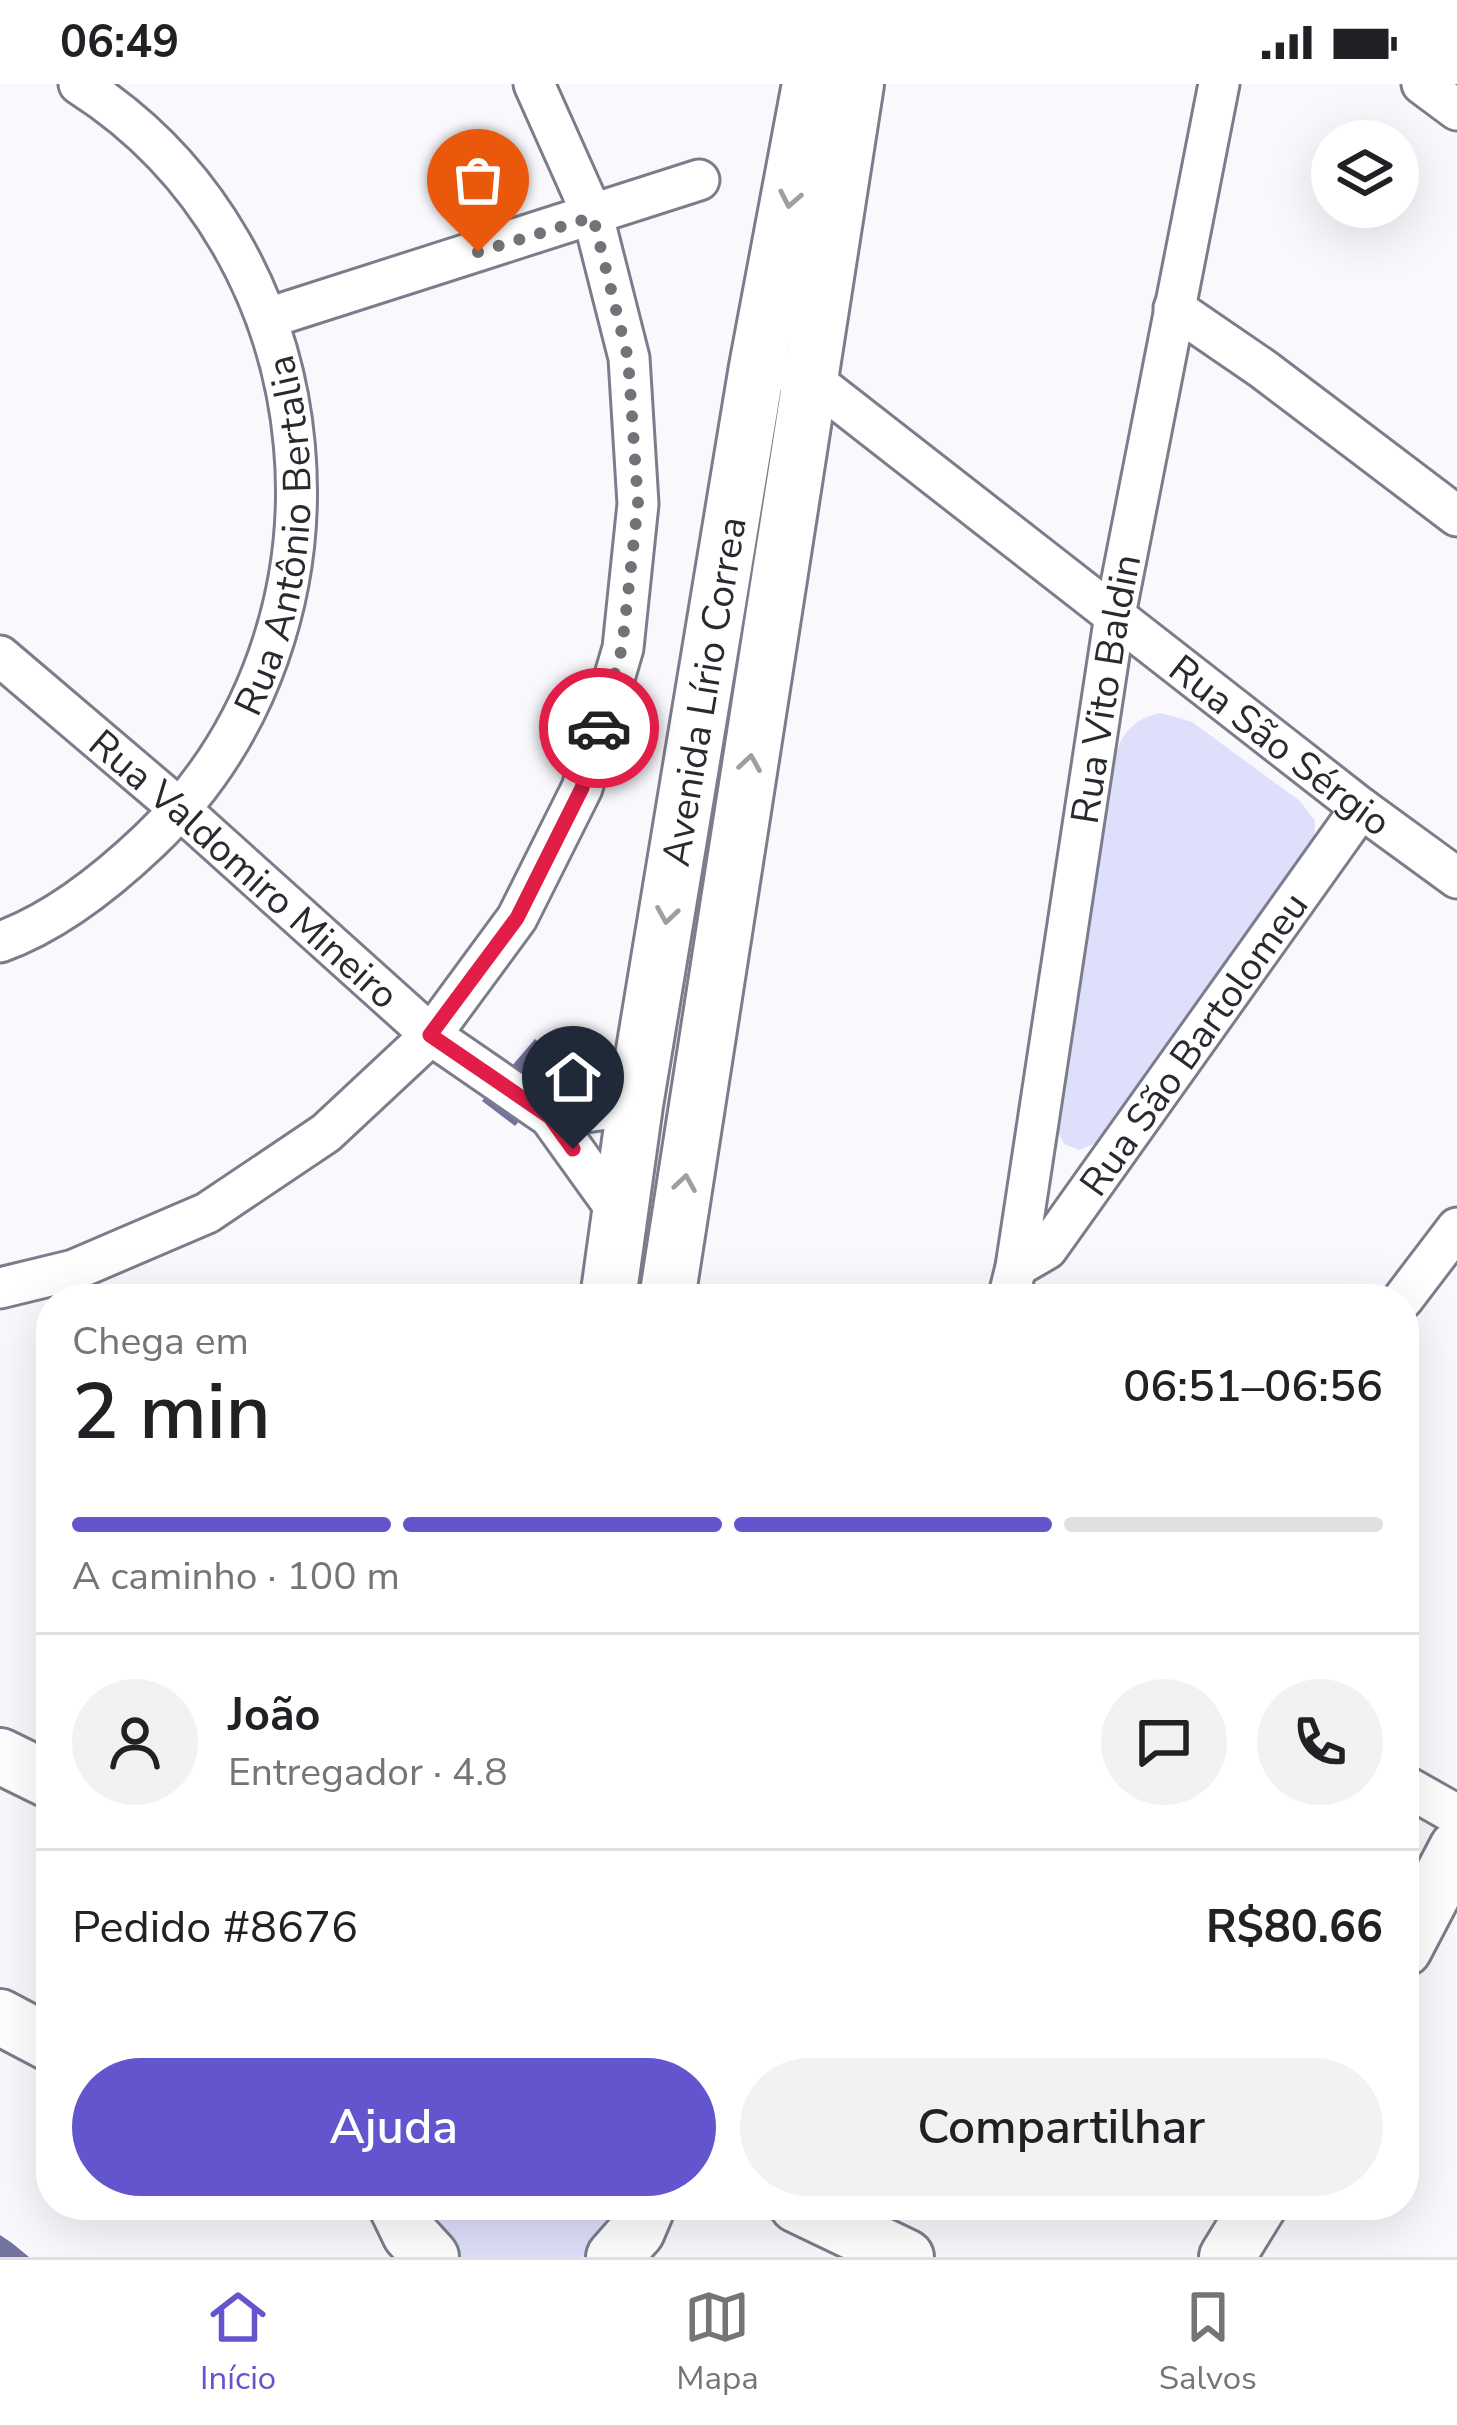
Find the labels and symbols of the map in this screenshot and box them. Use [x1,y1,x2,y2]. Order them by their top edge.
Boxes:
pin [427,129,529,252]
one-way arrow [778,189,804,209]
street label: Rua Antônio Bertalia [222,350,325,724]
street label: Avenida Lírio Correa [650,513,760,870]
street label: Rua Vito Baldin [1059,550,1154,827]
street label: Rua São Sérgio [1158,643,1401,849]
courier [539,668,659,788]
street label: Rua Valdomiro Mineiro [77,718,410,1022]
one-way arrow [736,753,762,772]
street label: Rua São Bartolomeu [1068,882,1321,1207]
one-way arrow [655,904,680,924]
pin [522,1026,624,1149]
one-way arrow [671,1174,696,1194]

